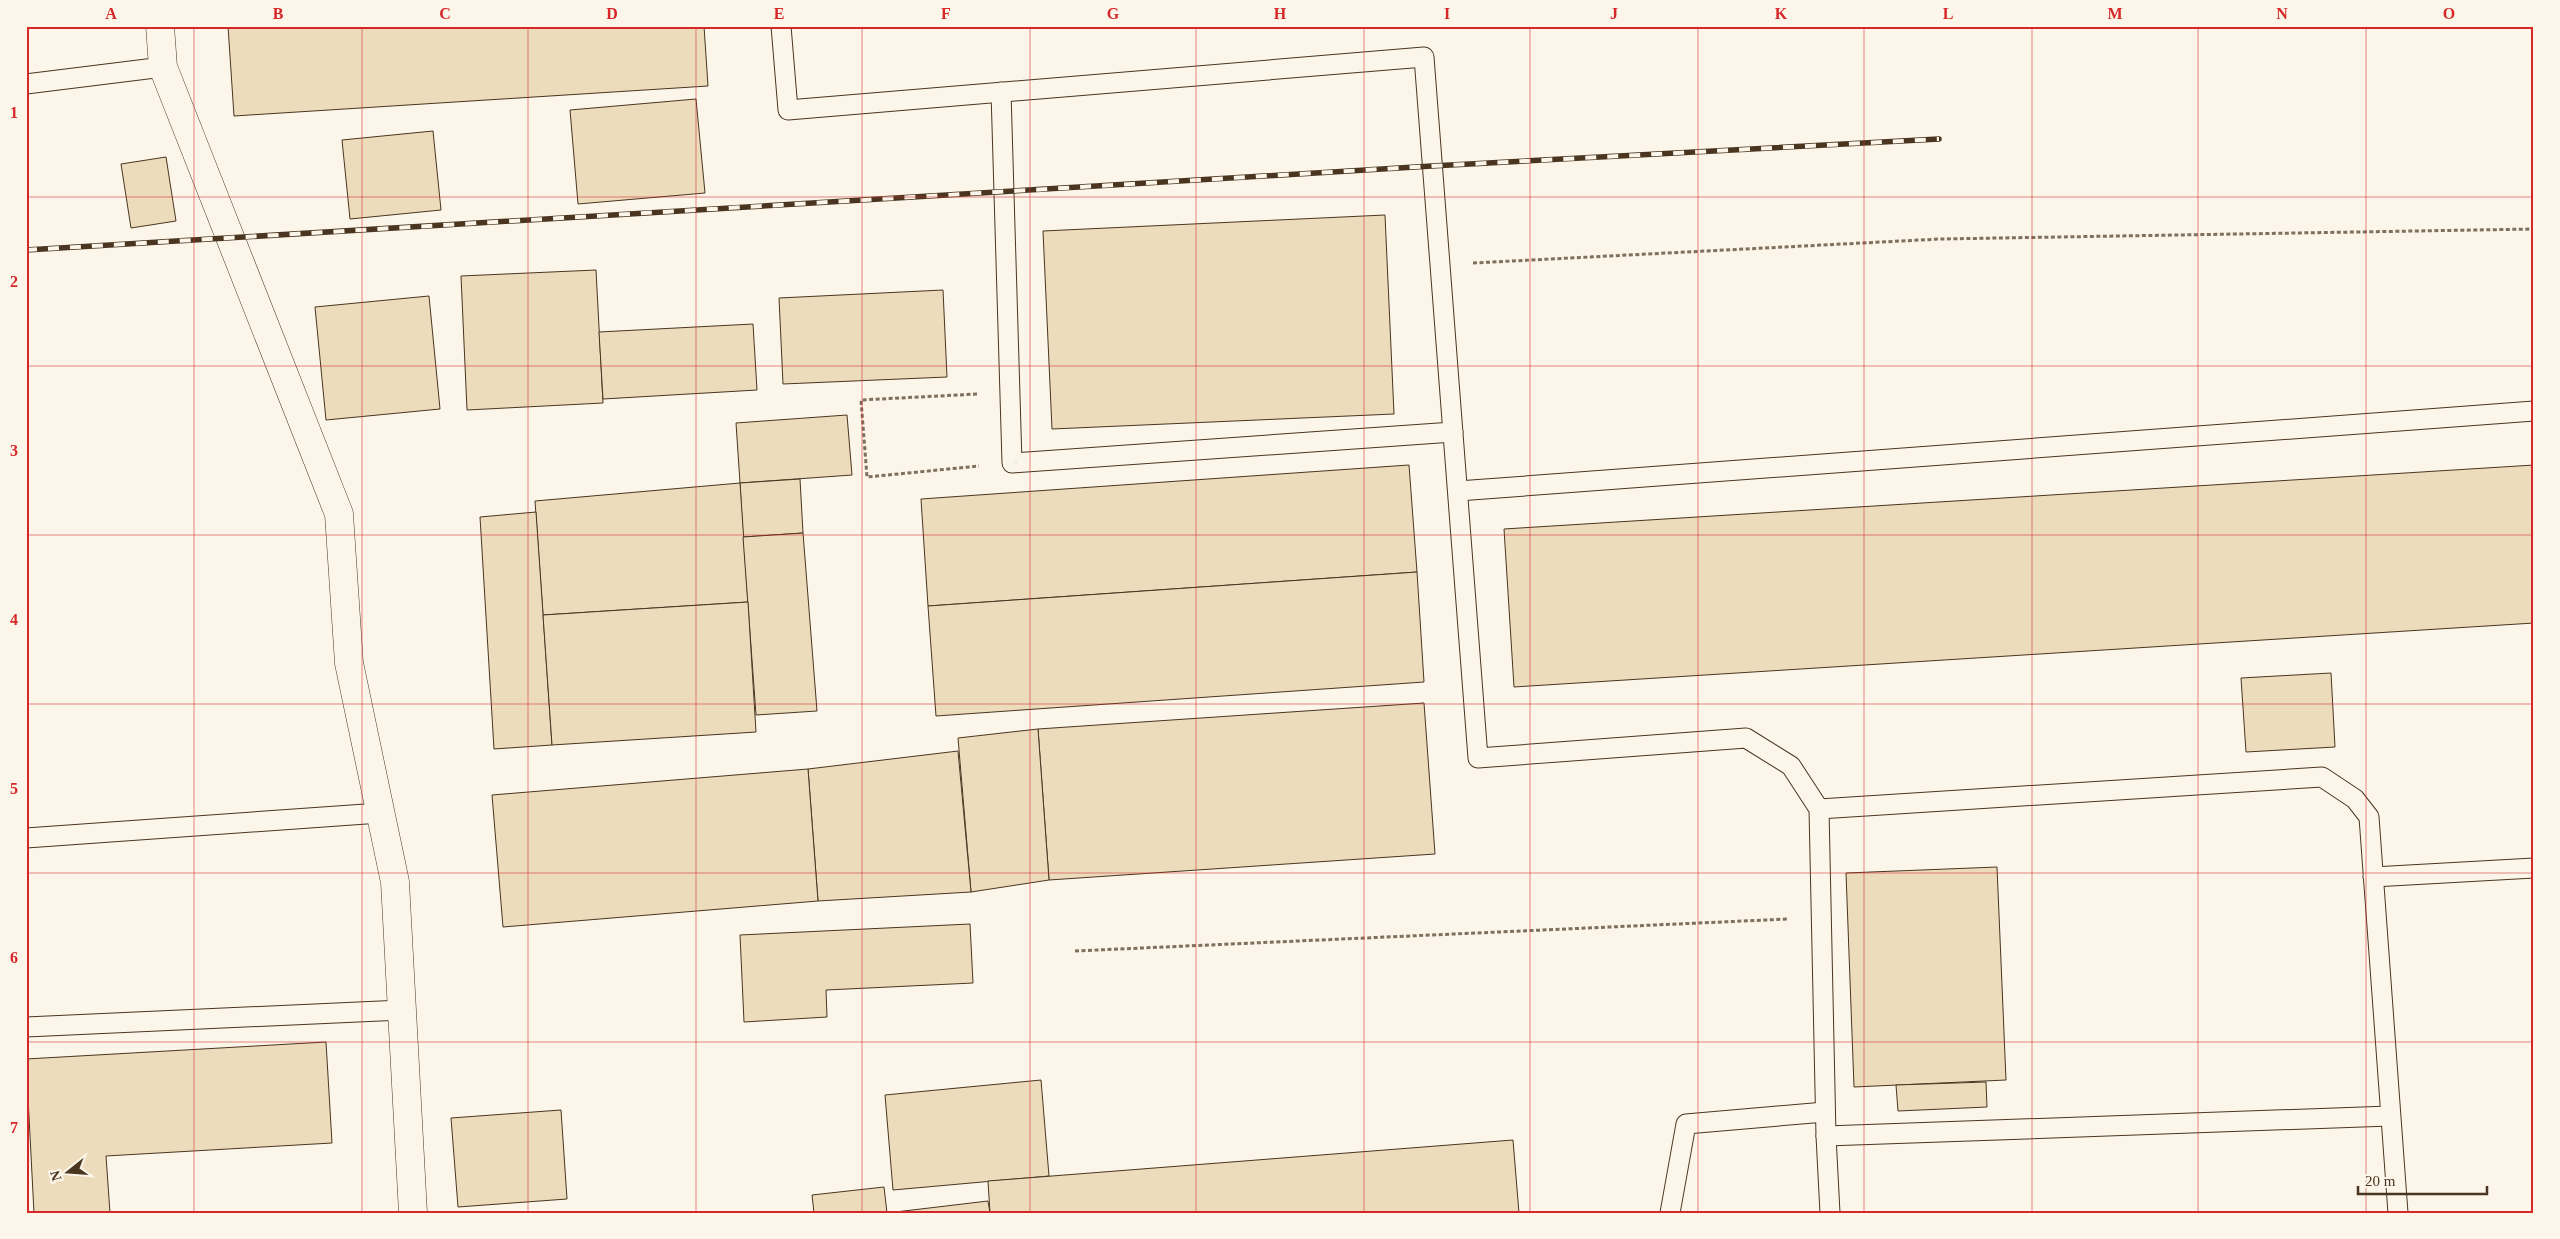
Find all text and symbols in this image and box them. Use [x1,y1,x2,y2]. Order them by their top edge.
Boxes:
text: A [105,5,117,22]
text: B [273,5,284,22]
text: C [439,5,451,22]
text: D [606,5,618,22]
text: E [774,5,784,22]
text: F [941,5,951,22]
text: G [1107,5,1120,22]
text: H [1274,5,1287,22]
text: I [1444,5,1450,22]
text: J [1610,5,1618,22]
text: K [1775,5,1788,22]
text: L [1943,5,1953,22]
text: M [2107,5,2123,22]
text: N [2276,5,2288,22]
text: O [2443,5,2455,22]
text: 1 [10,104,18,121]
text: 2 [10,273,18,290]
text: 3 [10,442,18,459]
text: 4 [10,611,18,628]
text: 5 [10,780,18,797]
text: 6 [10,949,18,966]
text: 7 [10,1119,18,1136]
north arrow [42,1146,92,1196]
scale bar [2358,1164,2486,1196]
text: N [47,1169,65,1183]
text: 20 m [2365,1173,2396,1189]

